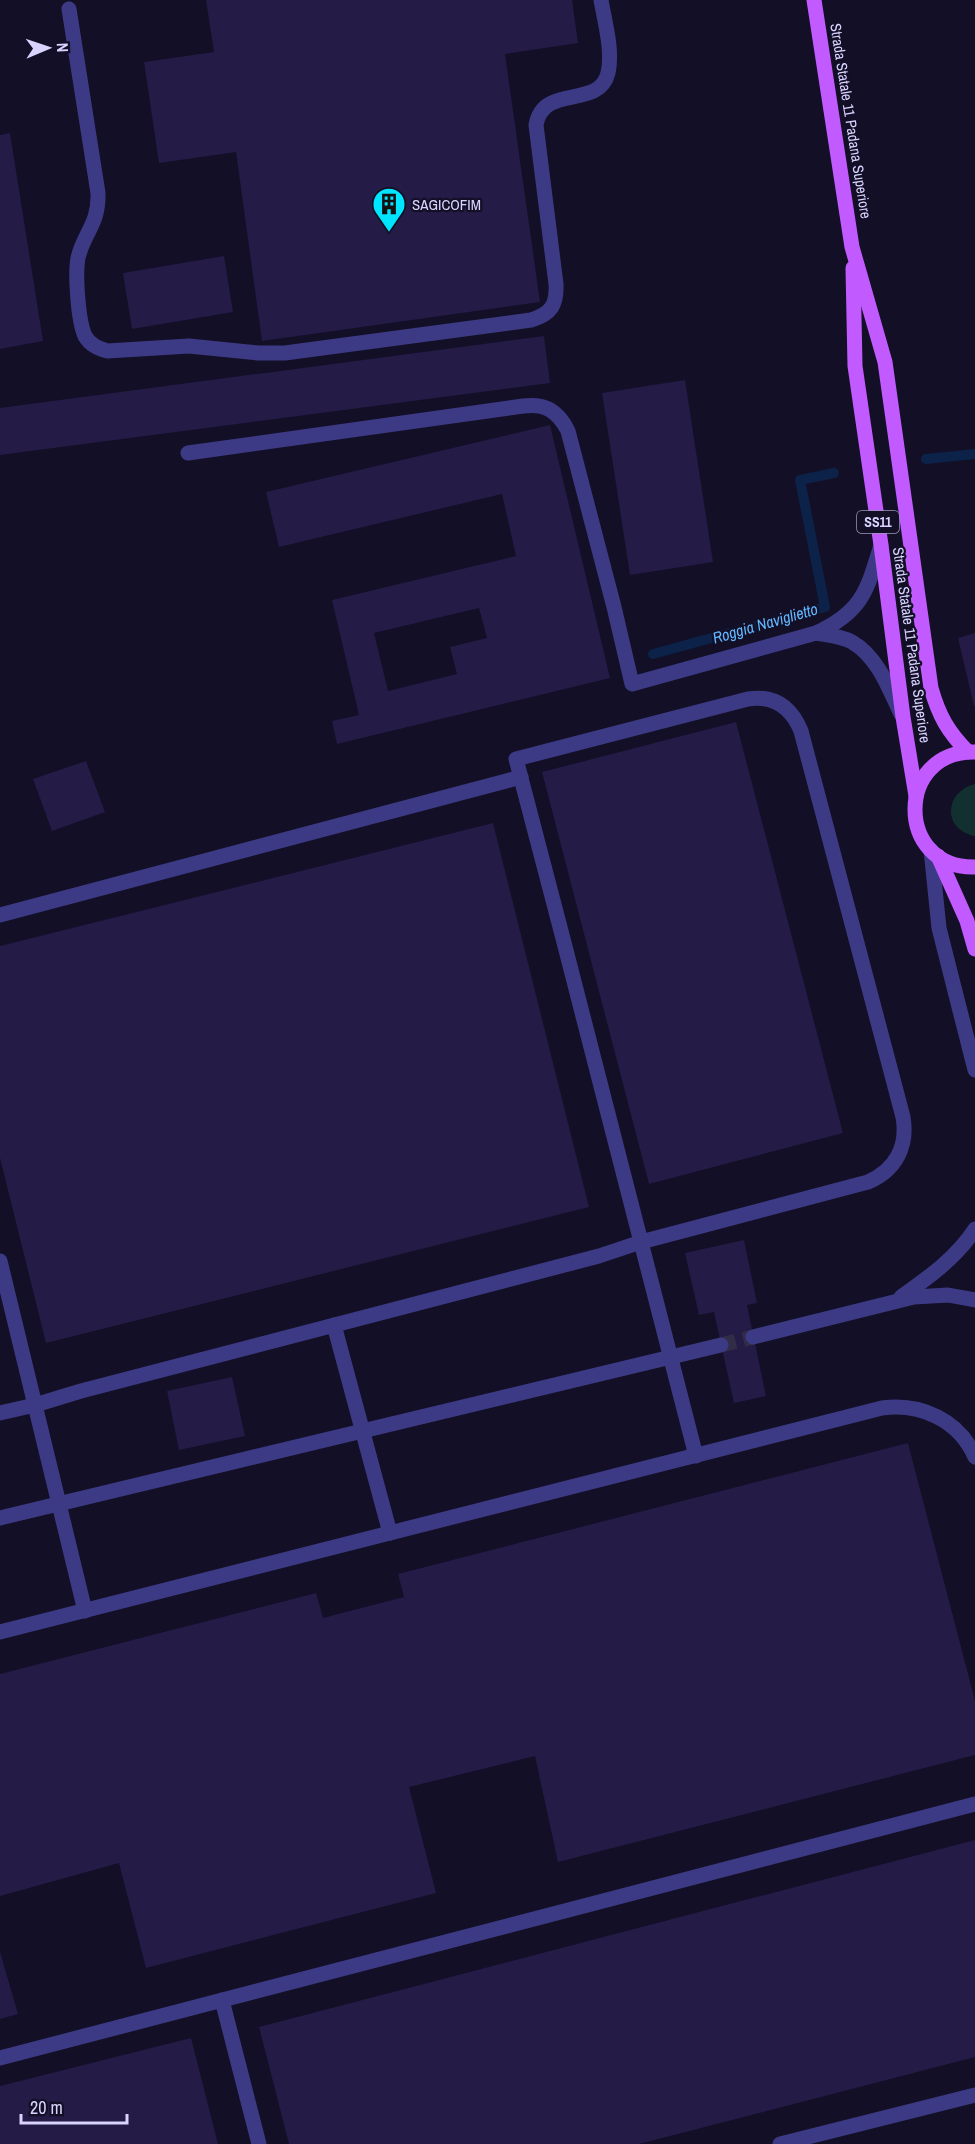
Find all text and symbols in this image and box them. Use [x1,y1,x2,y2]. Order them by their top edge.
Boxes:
north arrow [18,18,78,78]
street label: Strada Statale 11 Padana Superiore [825,22,877,220]
text: N [52,42,74,53]
building icon: SAGICOFIM [371,186,407,233]
place label: SAGICOFIM [412,194,481,215]
road number: SS11 [857,511,899,533]
street label: Strada Statale 11 Padana Superiore [888,546,936,744]
water label: Roggia Naviglietto [710,597,820,649]
scale bar [21,2087,128,2125]
text: 20 m [30,2095,63,2120]

